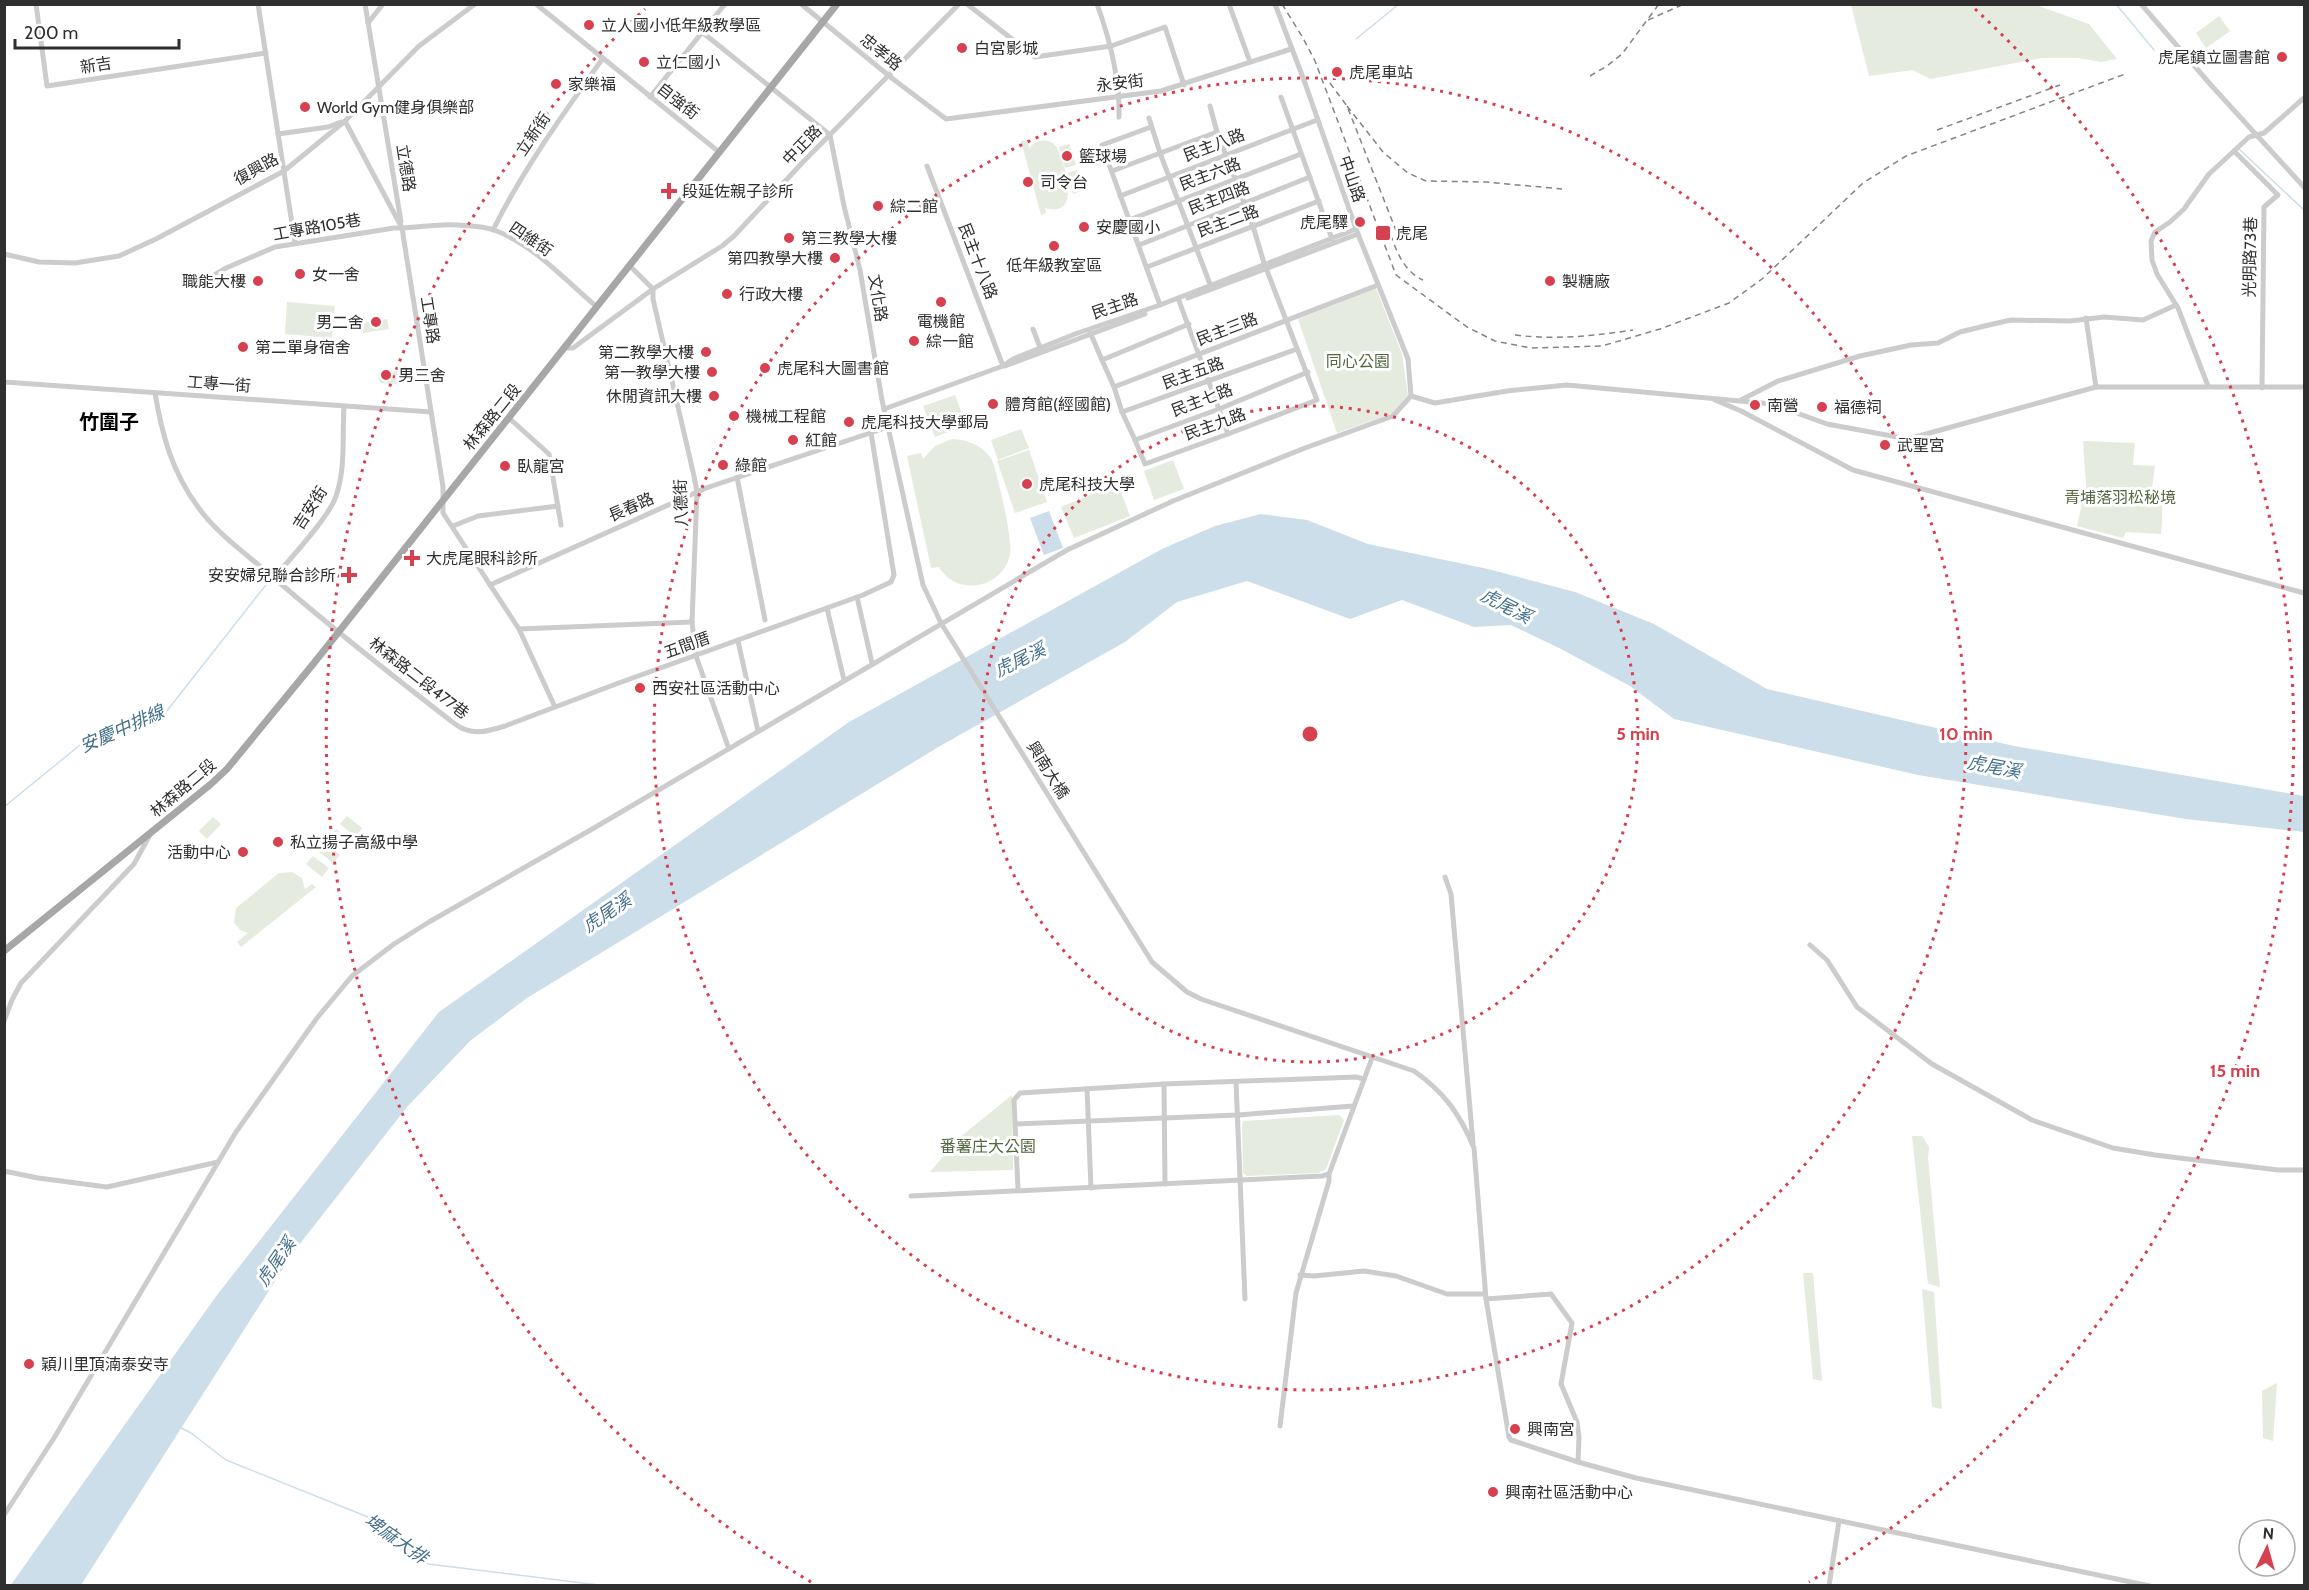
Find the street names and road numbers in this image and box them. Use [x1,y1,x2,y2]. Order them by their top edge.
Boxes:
street label: 忠孝路 [856,30,906,74]
street label: 新吉 [79,53,113,77]
street label: 永安街 [1095,71,1145,95]
street label: 自強街 [653,79,703,123]
street label: 立新街 [512,109,554,159]
street label: 中正路 [778,121,826,169]
street label: 民主八路 [1181,125,1247,165]
street label: 立德路 [393,143,419,193]
street label: 復興路 [230,149,282,189]
street label: 中山路 [1335,153,1369,205]
street label: 民主六路 [1177,154,1243,194]
street label: 民主四路 [1186,178,1252,218]
street label: 民主二路 [1195,201,1261,241]
street label: 工專路105巷 [272,210,362,244]
street label: 光明路73巷 [2240,216,2260,298]
street label: 四維街 [506,218,556,260]
street label: 民主十八路 [955,220,1001,302]
street label: 文化路 [865,273,891,323]
street label: 民主路 [1089,289,1141,323]
street label: 工專路 [417,295,443,345]
street label: 民主三路 [1194,309,1260,349]
street label: 民主五路 [1160,353,1226,393]
street label: 工專一街 [186,372,252,396]
street label: 林森路二段 [459,380,525,454]
street label: 民主七路 [1169,380,1235,420]
street label: 民主九路 [1182,404,1248,444]
street label: 八德街 [671,479,691,527]
street label: 吉安街 [289,483,331,533]
street label: 長春路 [605,489,657,525]
street label: 五間厝 [661,628,713,662]
street label: 林森路二段477巷 [365,633,473,723]
street label: 興南大橋 [1023,738,1073,802]
street label: 林森路二段 [146,755,220,821]

